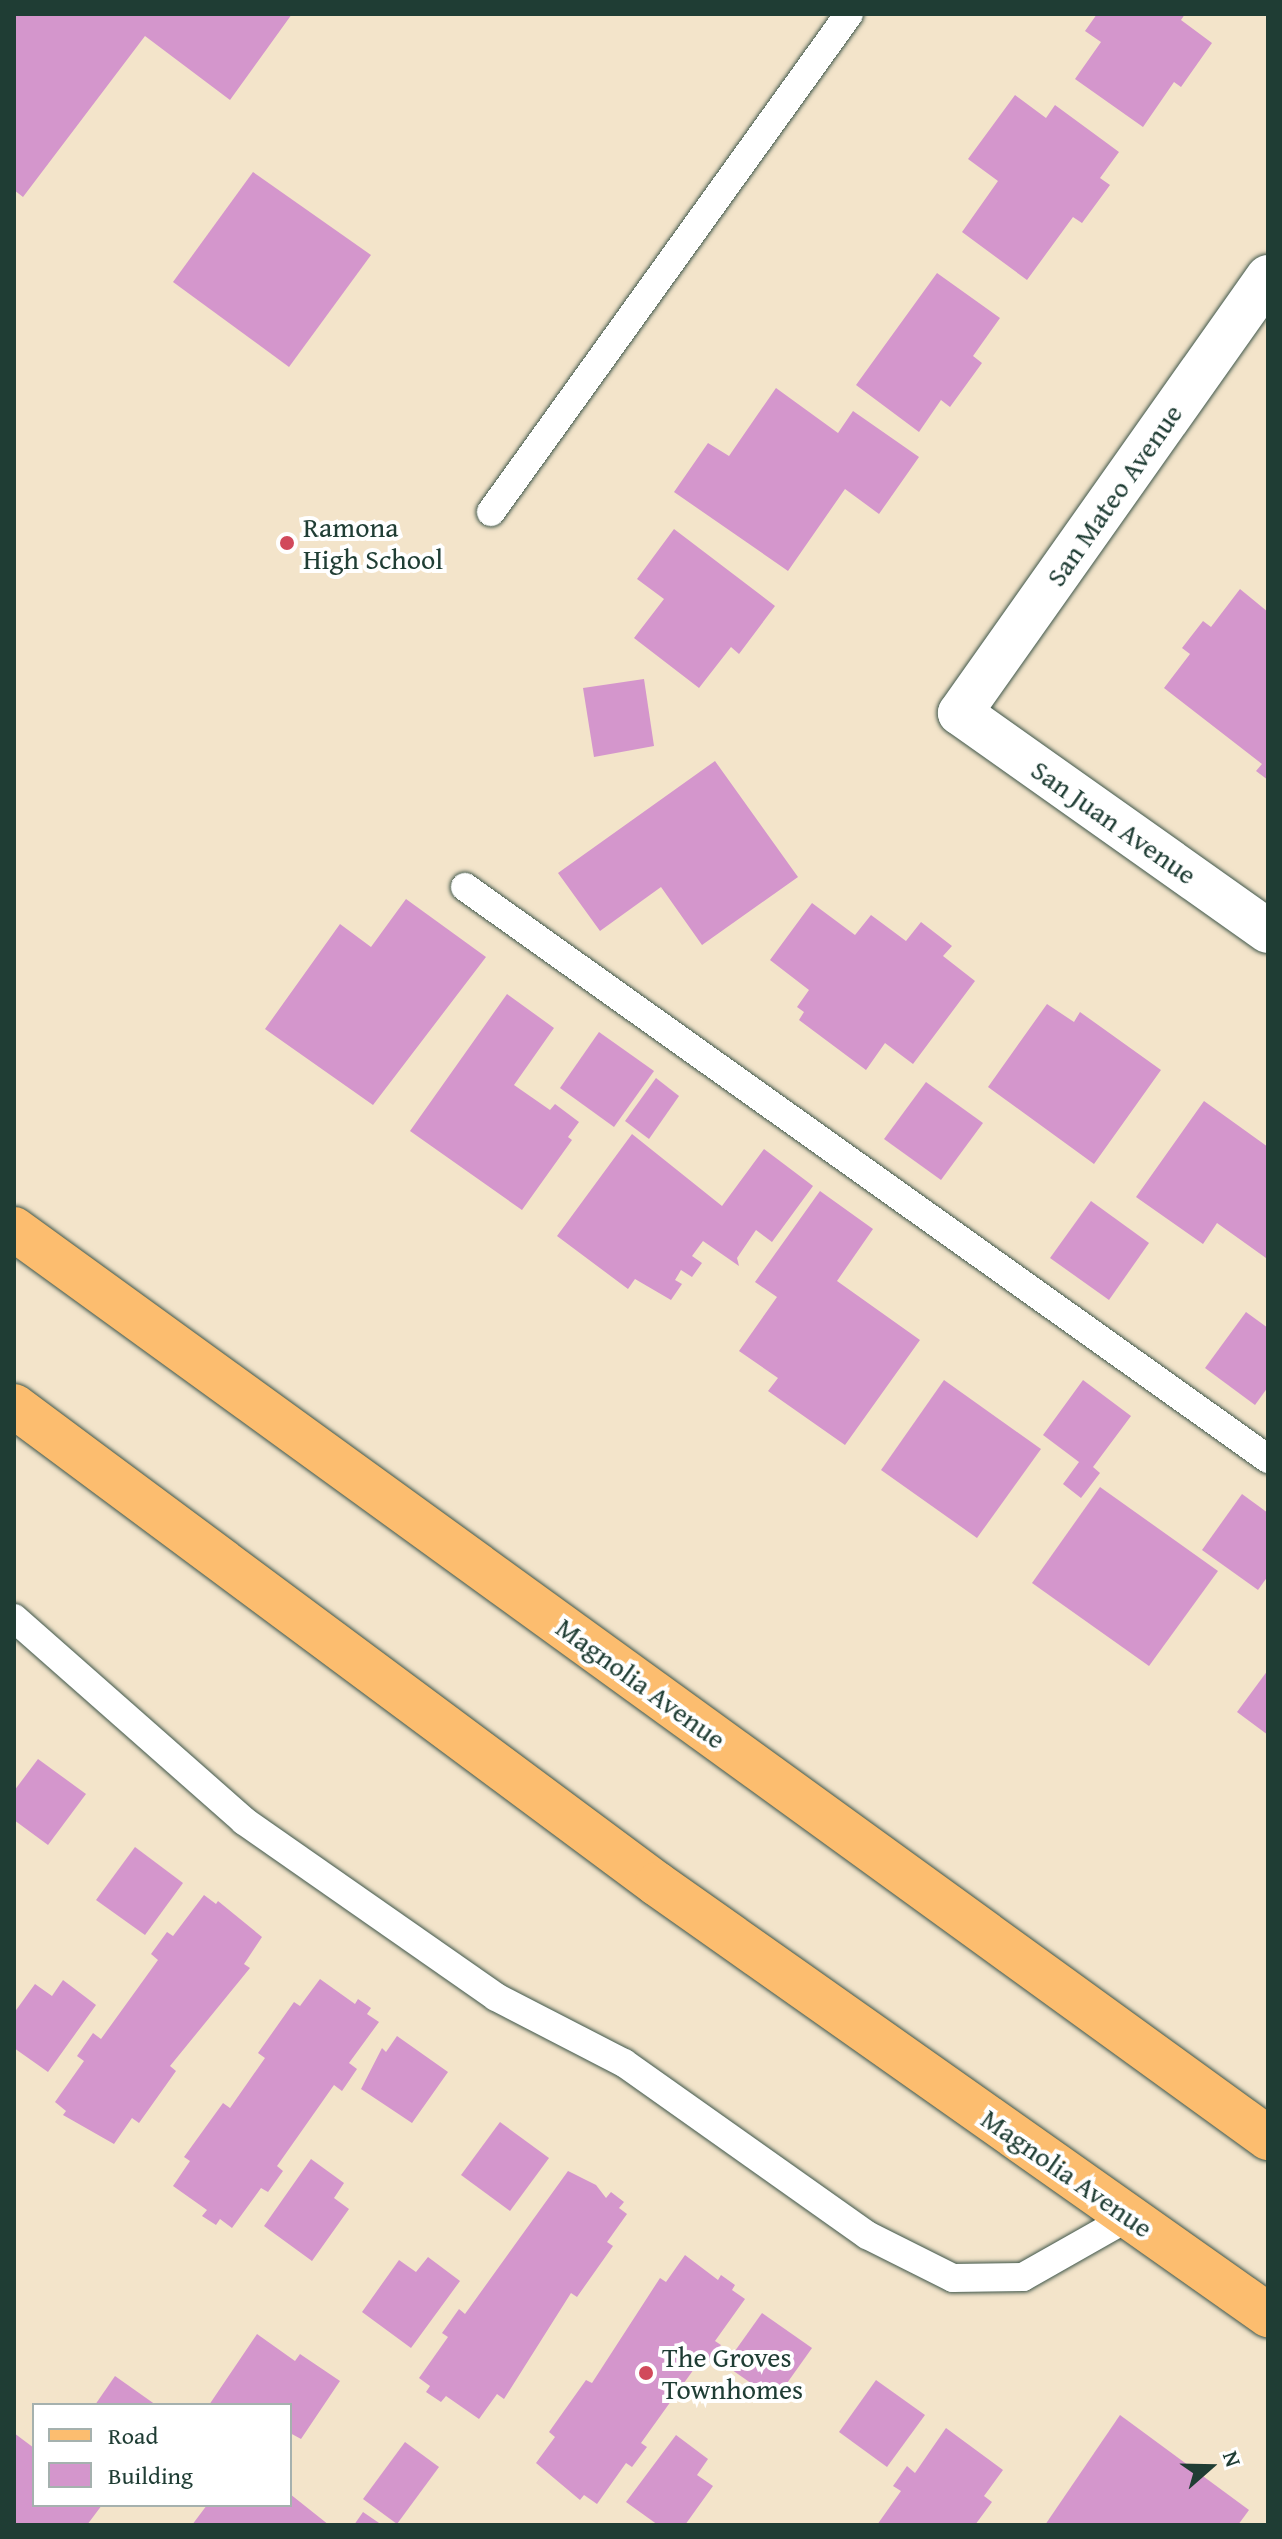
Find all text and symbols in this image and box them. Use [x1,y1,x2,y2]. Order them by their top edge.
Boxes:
street label: San Mateo Avenue [1039,398,1189,592]
place label: Ramona High School [303,510,443,576]
marker: Ramona High School [278,534,296,552]
street label: San Juan Avenue [1025,753,1203,891]
street label: Magnolia Avenue [550,1610,732,1756]
street label: Magnolia Avenue [975,2102,1159,2244]
place label: The Groves Townhomes [662,2340,803,2406]
marker: The Groves Townhomes [637,2364,655,2382]
legend [32,2403,292,2507]
text: Road [108,2418,158,2453]
north arrow [1170,2427,1250,2507]
text: N [1215,2446,1250,2471]
text: Building [108,2458,193,2493]

